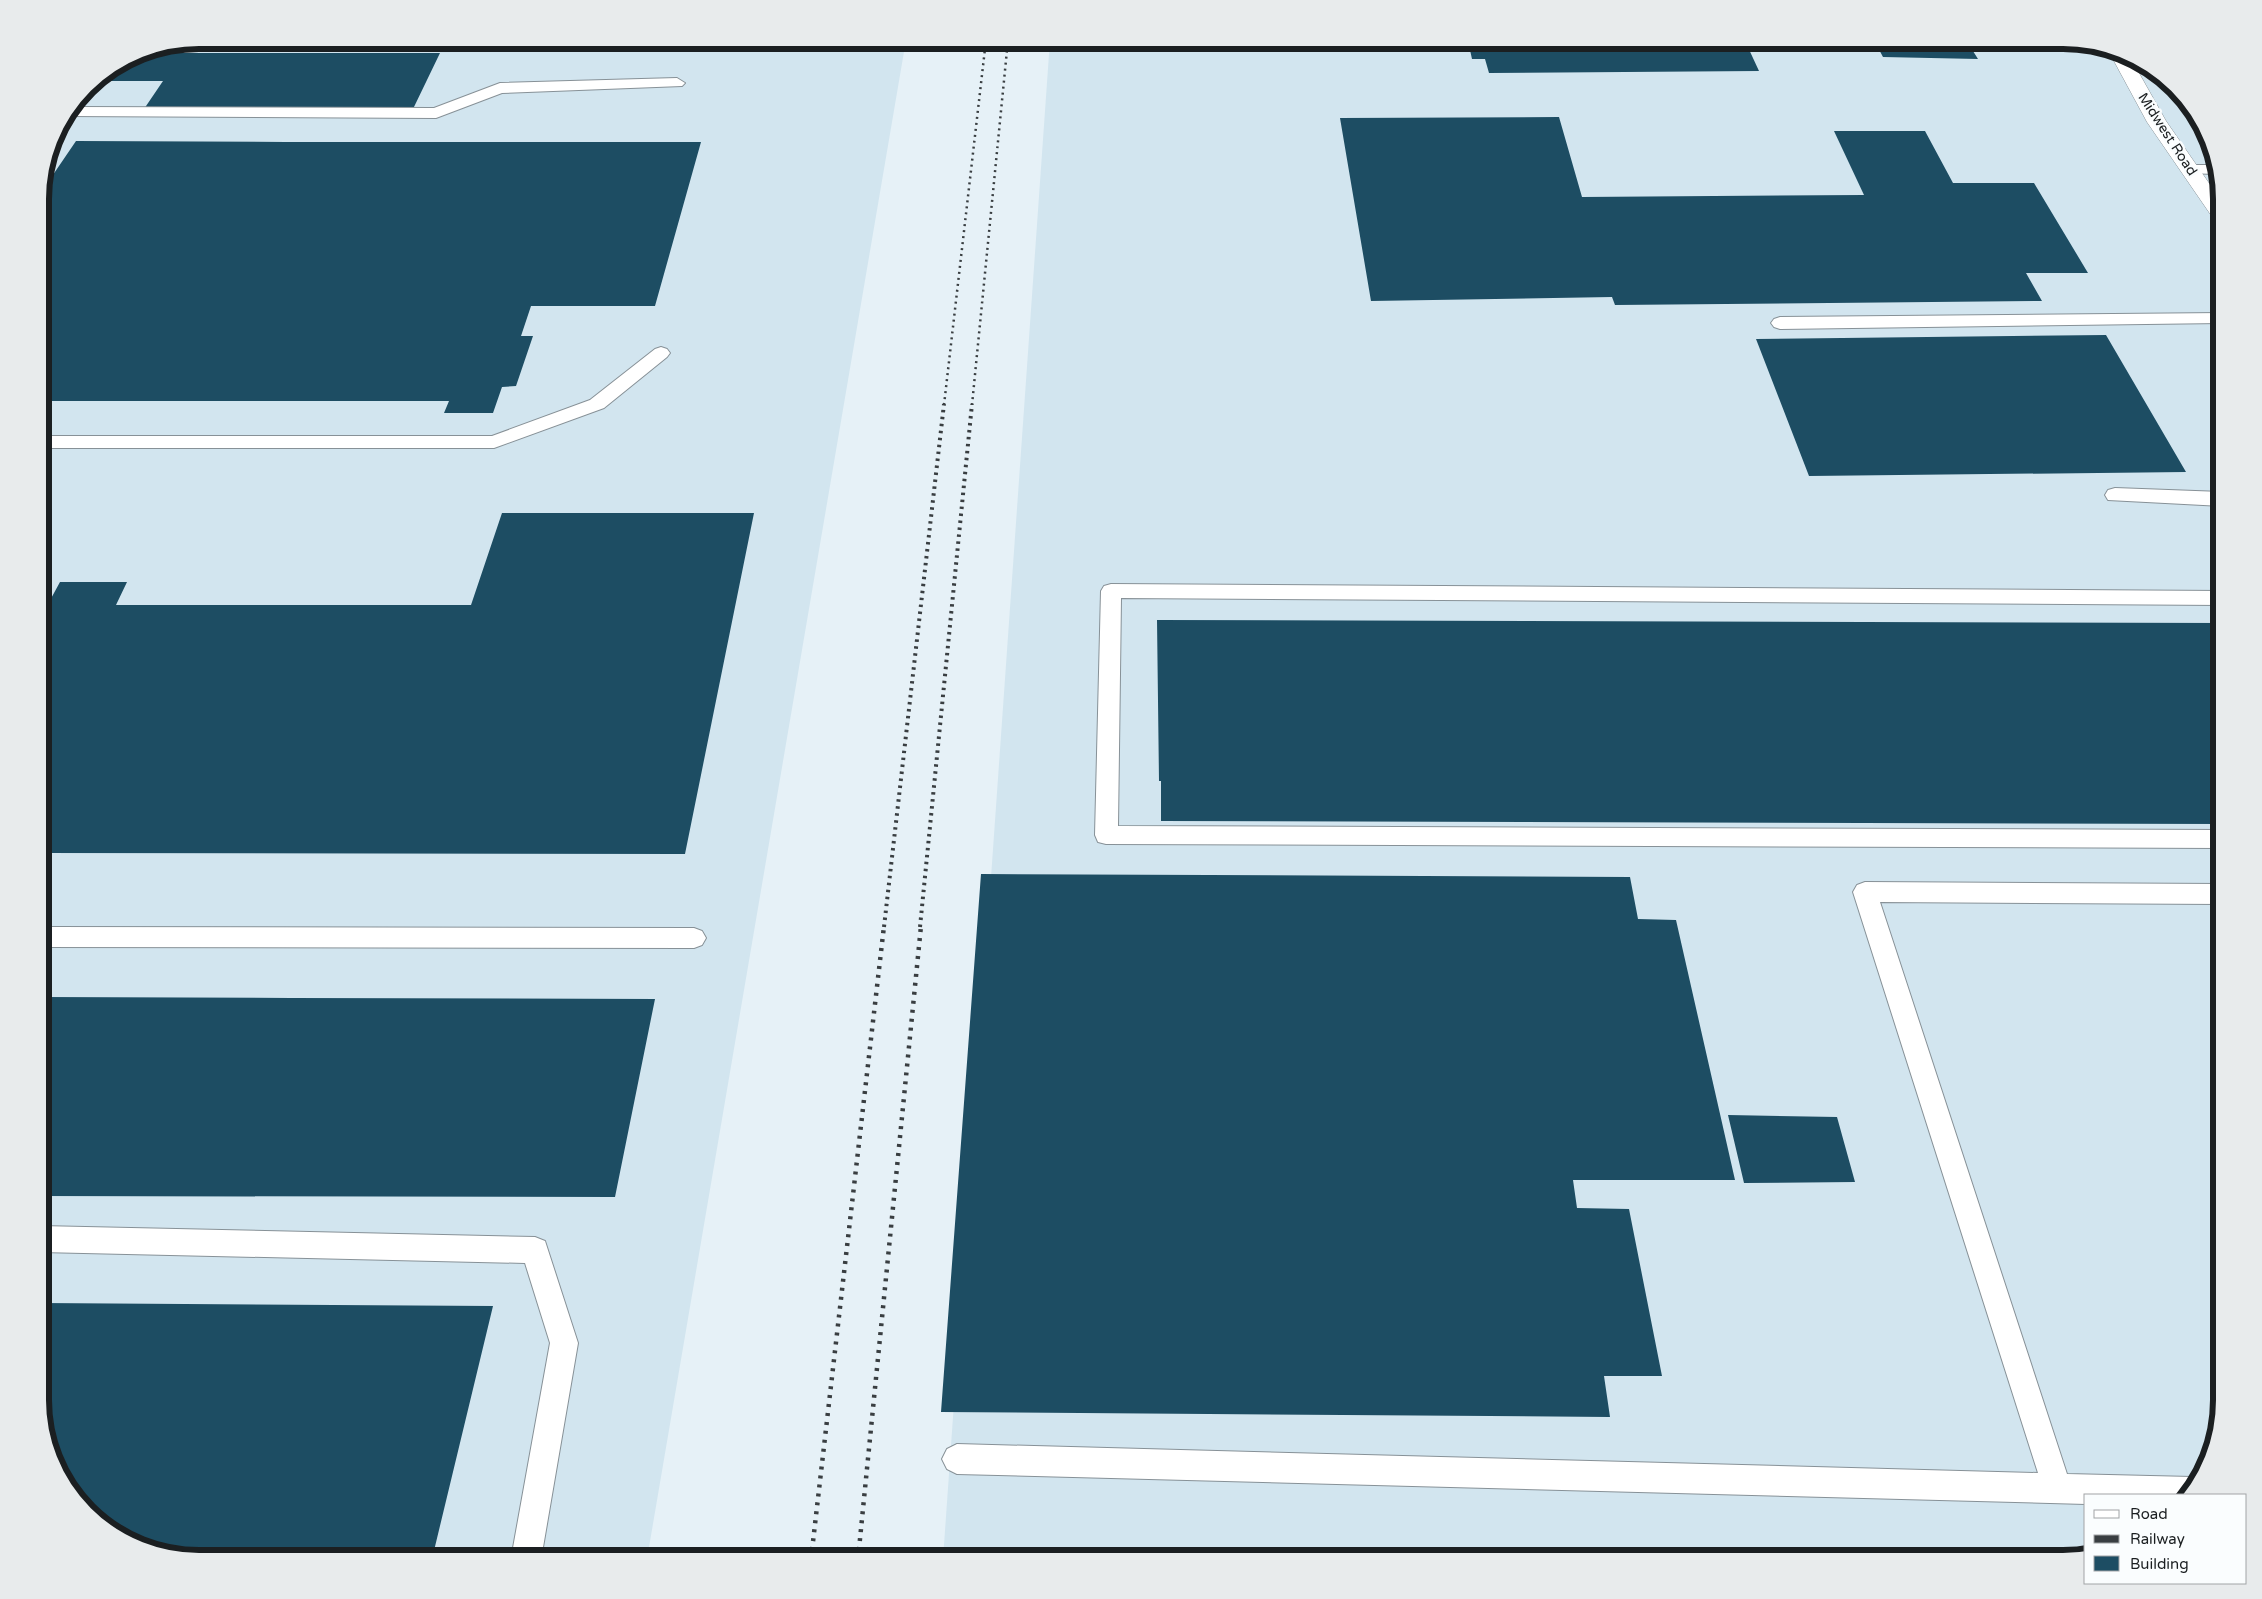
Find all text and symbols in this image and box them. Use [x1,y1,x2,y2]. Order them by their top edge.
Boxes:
street label: Midwest Road [2134,90,2201,179]
legend [2084,1494,2247,1584]
text: Road [2130,1505,2168,1523]
text: Railway [2130,1530,2185,1548]
text: Building [2130,1555,2189,1573]

